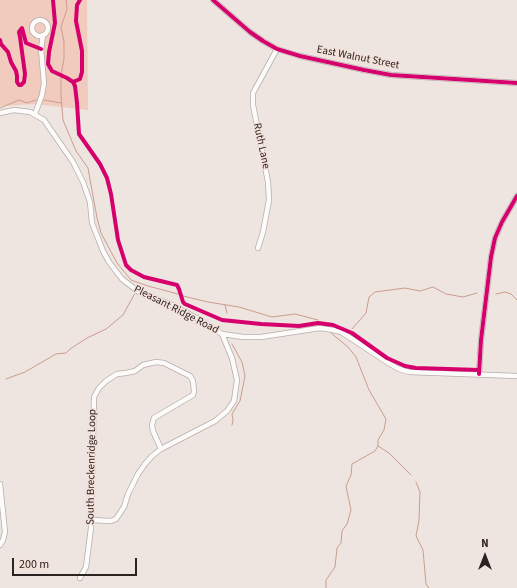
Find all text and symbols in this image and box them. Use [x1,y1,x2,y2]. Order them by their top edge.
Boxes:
street label: East Walnut Street [316,44,400,72]
street label: Ruth Lane [250,122,272,170]
street label: Pleasant Ridge Road [131,283,221,337]
street label: South Breckenridge Loop [84,409,100,525]
north arrow [465,536,505,576]
text: N [481,536,489,551]
scale bar [14,550,139,576]
text: 200 m [19,556,49,573]

